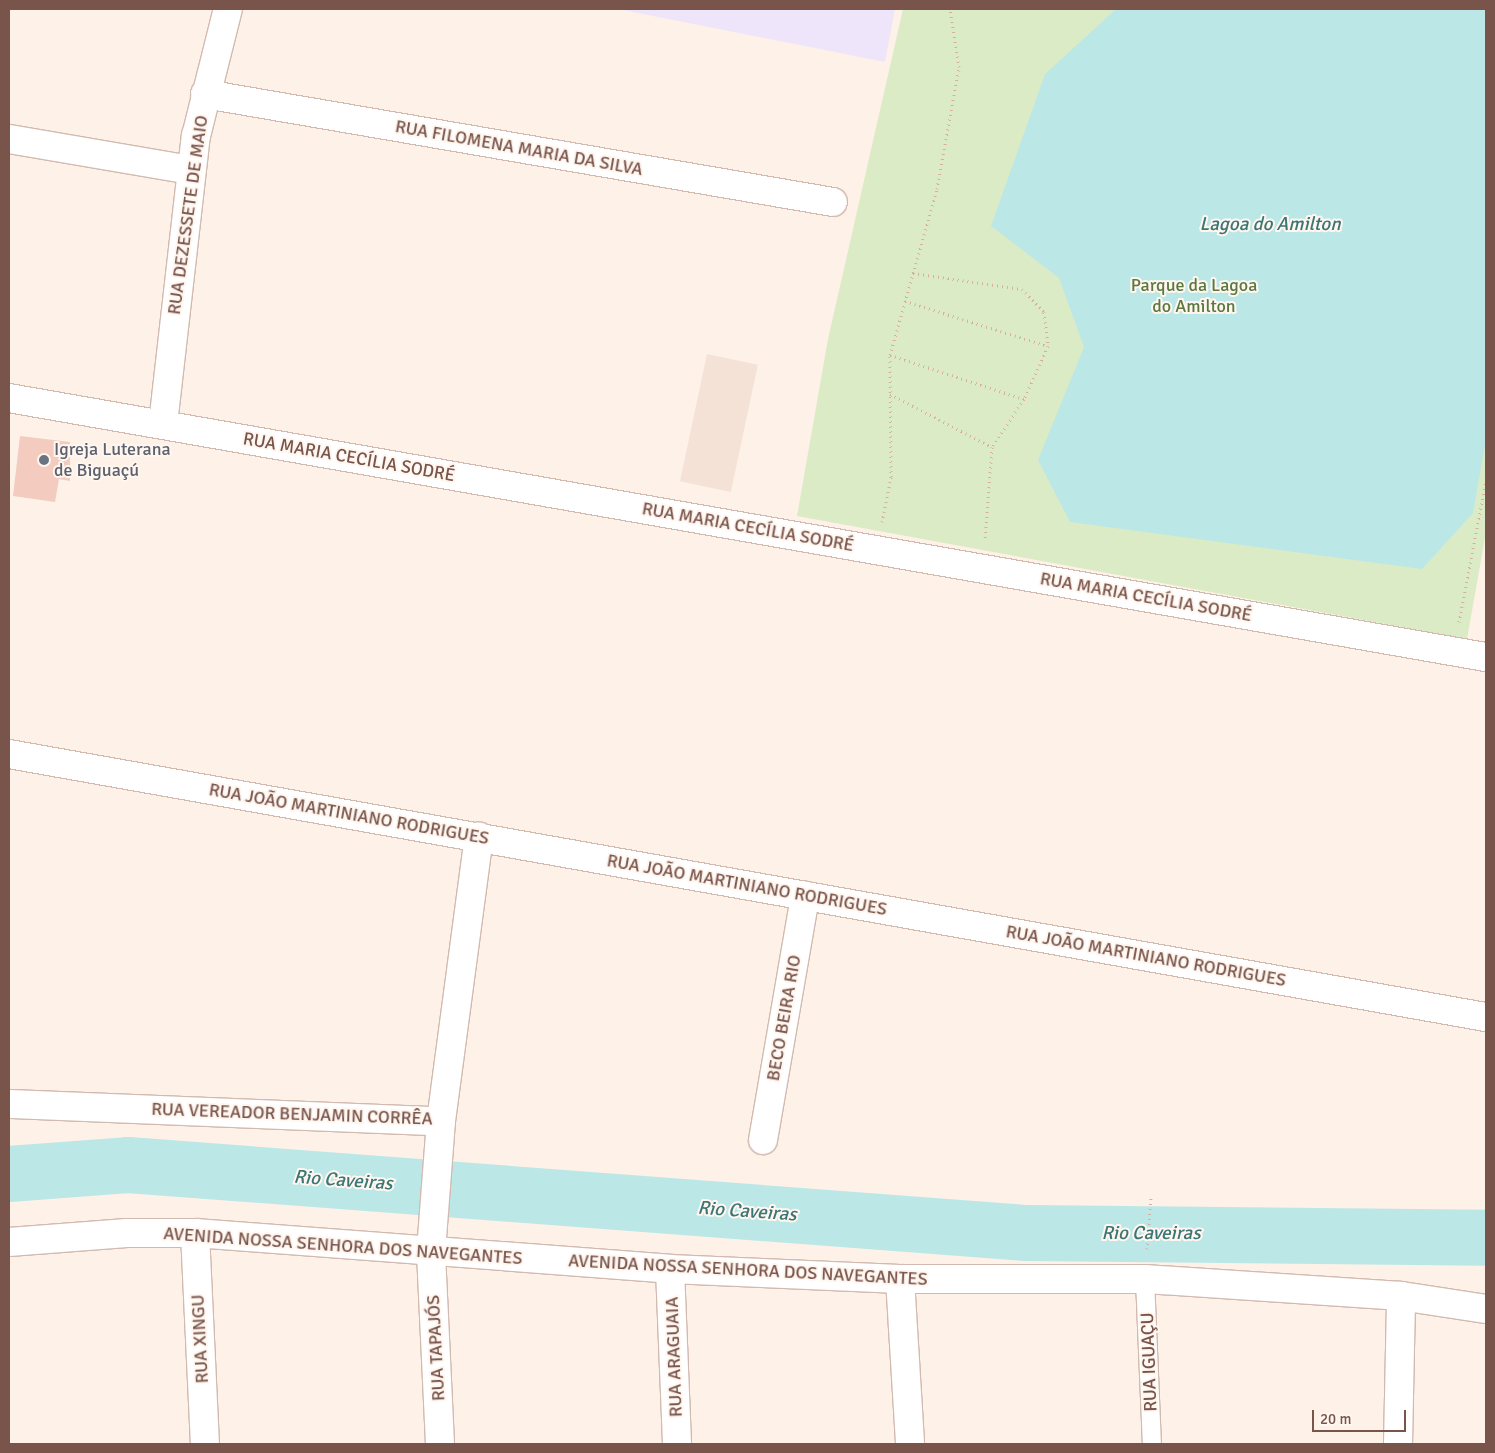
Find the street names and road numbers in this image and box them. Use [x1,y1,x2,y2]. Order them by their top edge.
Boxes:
street label: RUA DEZESSETE DE MAIO [163,114,213,316]
street label: RUA FILOMENA MARIA DA SILVA [394,116,644,180]
street label: RUA MARIA CECÍLIA SODRÉ [241,428,457,486]
street label: RUA MARIA CECÍLIA SODRÉ [640,498,856,556]
street label: RUA MARIA CECÍLIA SODRÉ [1038,568,1254,626]
street label: RUA JOÃO MARTINIANO RODRIGUES [207,779,491,849]
street label: RUA JOÃO MARTINIANO RODRIGUES [605,850,889,920]
street label: RUA JOÃO MARTINIANO RODRIGUES [1004,921,1288,991]
street label: BECO BEIRA RIO [762,953,806,1083]
street label: RUA VEREADOR BENJAMIN CORRÊA [151,1098,433,1130]
street label: AVENIDA NOSSA SENHORA DOS NAVEGANTES [163,1223,523,1269]
street label: AVENIDA NOSSA SENHORA DOS NAVEGANTES [568,1250,928,1290]
street label: RUA XINGU [187,1294,213,1384]
street label: RUA TAPAJÓS [422,1294,450,1402]
street label: RUA ARAGUAIA [661,1296,687,1418]
street label: RUA IGUAÇU [1136,1312,1162,1412]

